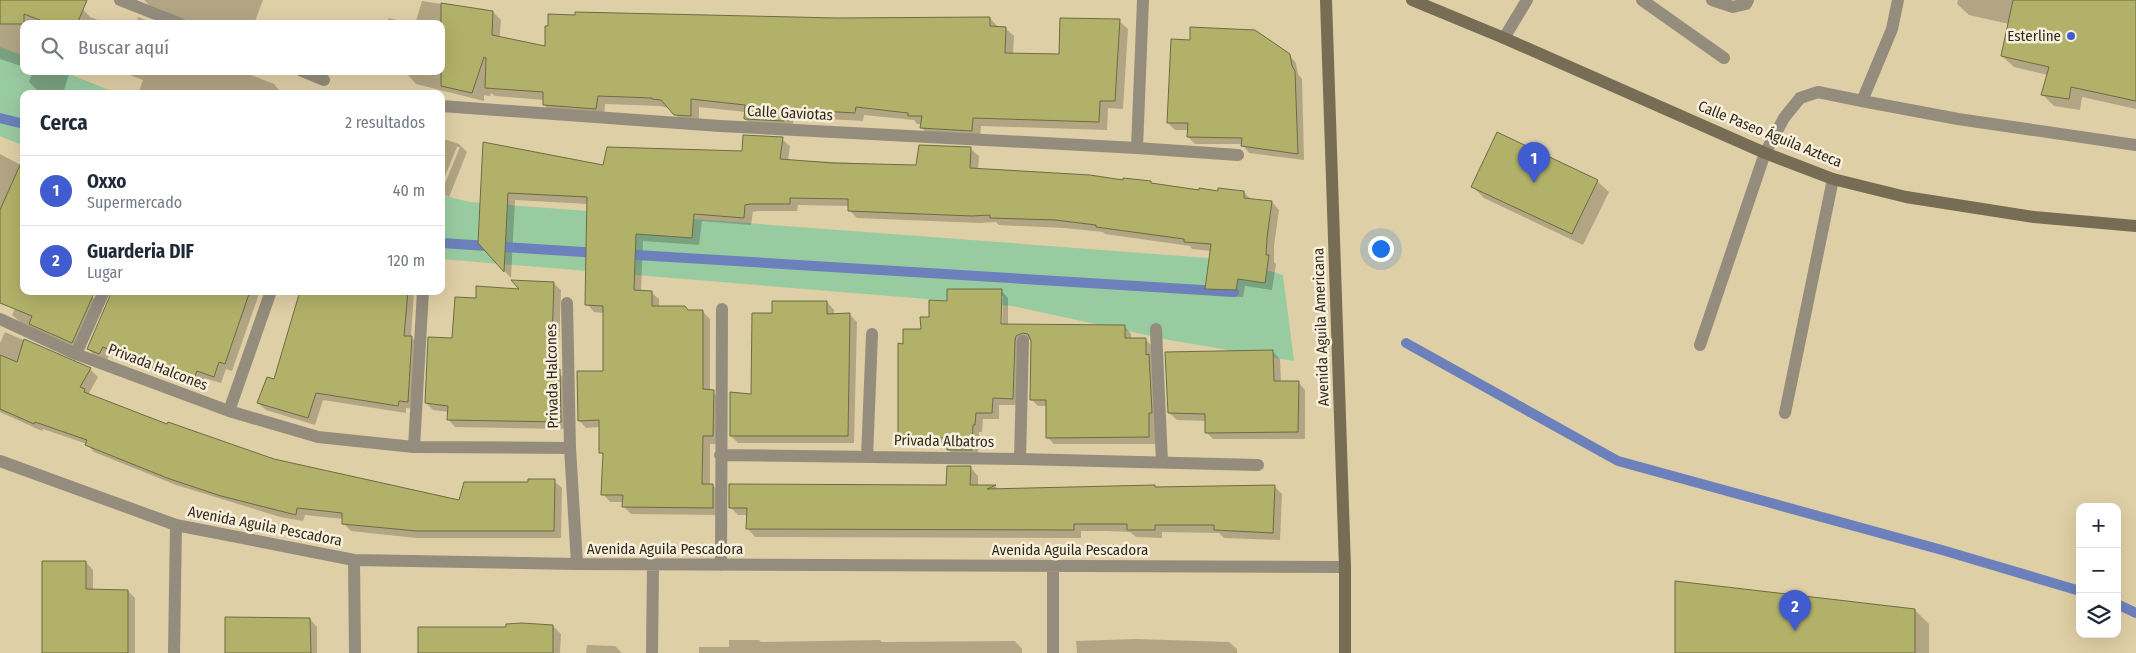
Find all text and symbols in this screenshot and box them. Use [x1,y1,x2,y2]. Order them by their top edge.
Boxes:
search box [20,20,445,75]
place label: Esterline [2007,27,2061,45]
marker: Esterline [2065,30,2077,42]
icon: search [38,34,66,62]
text: Buscar aquí [78,36,169,59]
street label: Calle Paseo Águila Azteca [1695,97,1845,171]
street label: Calle Gaviotas [747,102,833,124]
text: Cerca [40,110,88,136]
text: 2 resultados [345,113,425,132]
pin: 1 [1518,142,1550,183]
text: Oxxo [87,170,127,193]
text: 1 [53,181,59,200]
text: 40 m [393,181,425,200]
text: Supermercado [87,193,182,212]
your location [1368,236,1394,262]
text: Guarderia DIF [87,240,194,263]
street label: Avenida Aguila Americana [1309,248,1333,406]
text: 2 [52,251,60,270]
text: 120 m [387,251,425,270]
text: Lugar [87,263,123,282]
street label: Privada Halcones [542,323,562,429]
street label: Privada Halcones [106,340,210,394]
street label: Privada Albatros [894,431,994,451]
street label: Avenida Aguila Pescadora [186,502,344,550]
map controls [2076,503,2121,638]
button: + [2076,503,2121,548]
street label: Avenida Aguila Pescadora [587,540,743,558]
street label: Avenida Aguila Pescadora [992,541,1148,559]
button: − [2076,548,2121,593]
pin: 2 [1779,590,1811,631]
button: layers [2076,593,2121,638]

